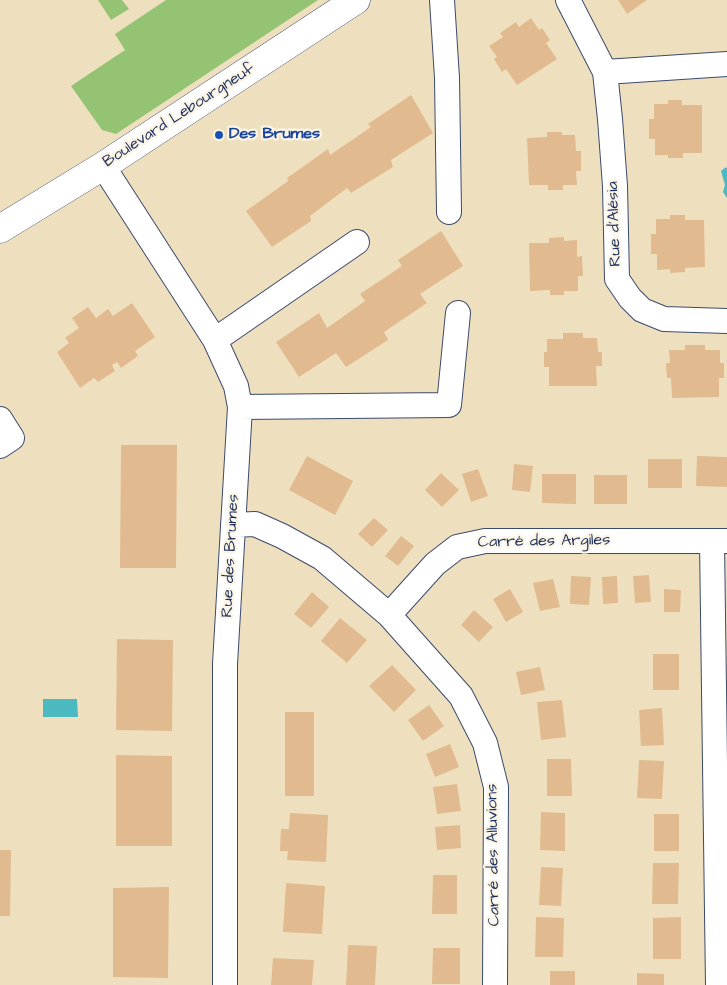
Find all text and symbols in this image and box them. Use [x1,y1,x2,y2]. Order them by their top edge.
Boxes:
street label: Boulevard Lebourgneuf [100,60,258,172]
place label: Des Brumes [229,125,320,145]
marker: Des Brumes [213,129,225,141]
street label: Rue d'Alésia [604,181,626,267]
street label: Rue des Brumes [218,494,244,618]
street label: Carré des Argiles [478,531,610,553]
street label: Carré des Alluvions [483,784,505,926]

